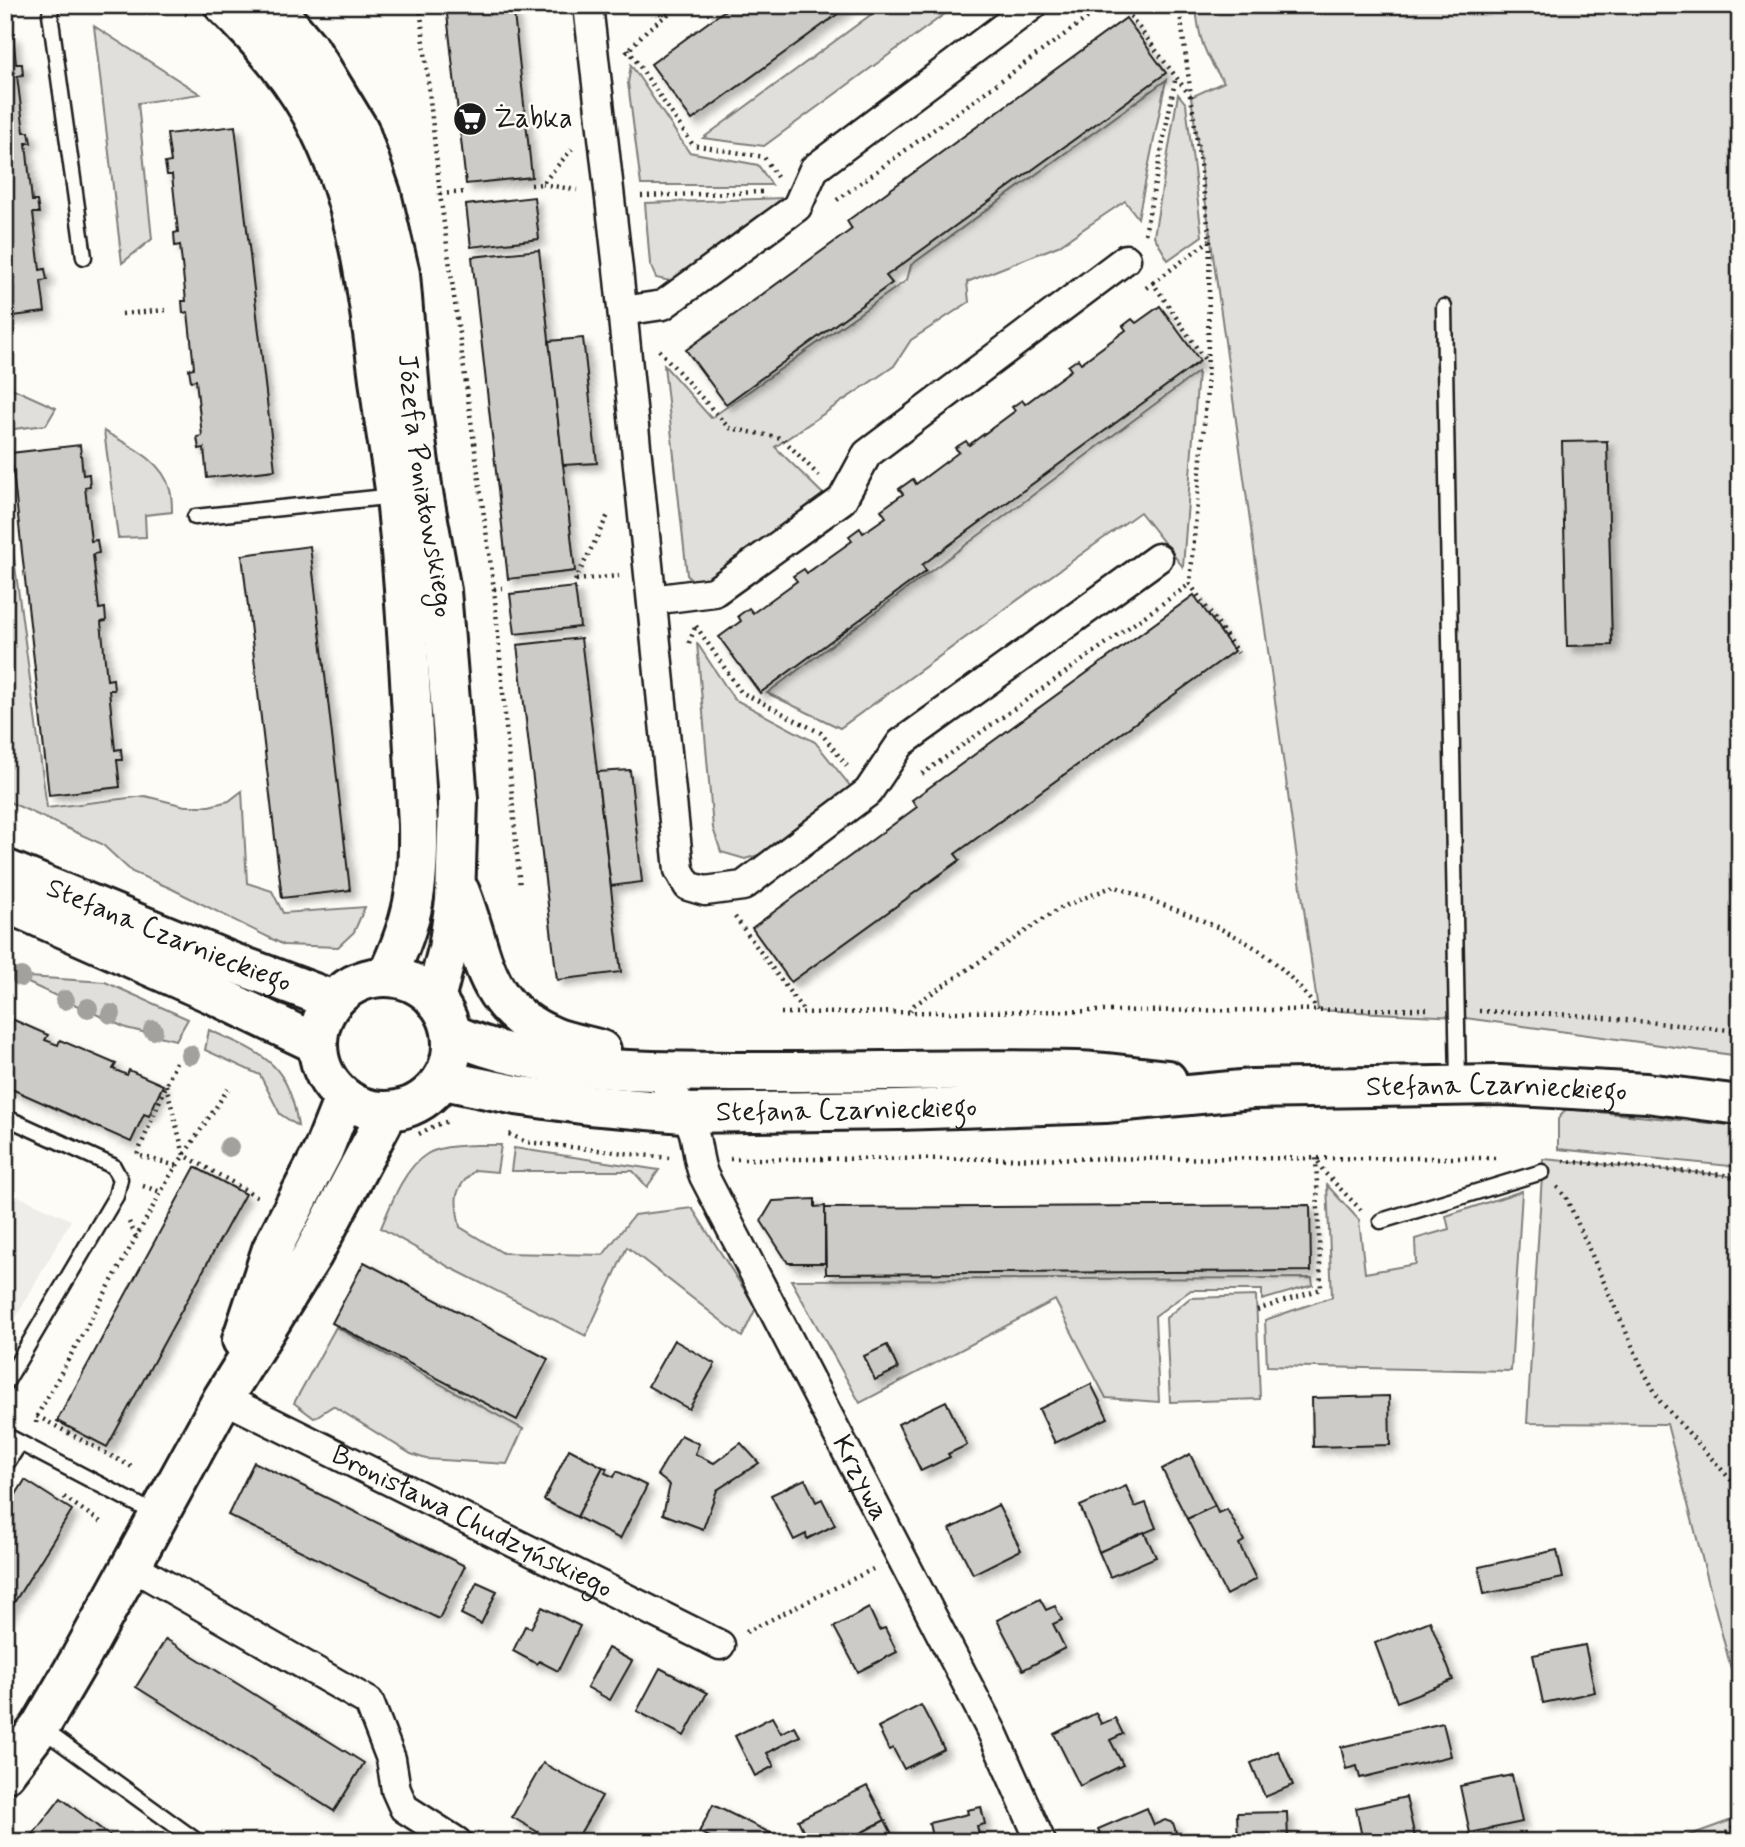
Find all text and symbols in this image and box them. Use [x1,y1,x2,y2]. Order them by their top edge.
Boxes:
supermarket icon: Żabka [451,100,489,138]
place label: Żabka [494,101,573,138]
street label: Józefa Poniatowskiego [388,353,462,619]
street label: Stefana Czarnieckiego [41,870,297,1001]
street label: Stefana Czarnieckiego [1366,1066,1628,1113]
street label: Stefana Czarnieckiego [716,1089,978,1131]
street label: Krzywa [823,1429,898,1527]
street label: Bronisława Chudzyńskiego [325,1436,619,1607]

